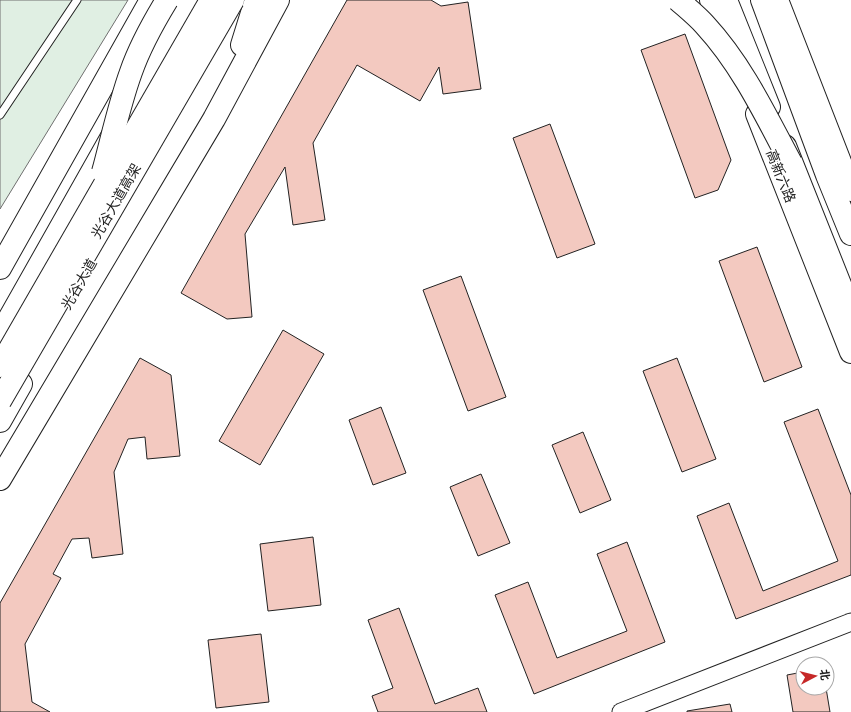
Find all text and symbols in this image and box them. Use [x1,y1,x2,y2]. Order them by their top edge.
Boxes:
street label: 高新六路 [762,147,800,205]
street label: 光谷大道高架 [87,160,145,242]
street label: 光谷大道 [57,255,101,313]
north arrow [795,656,835,696]
text: 北 [817,668,833,681]

